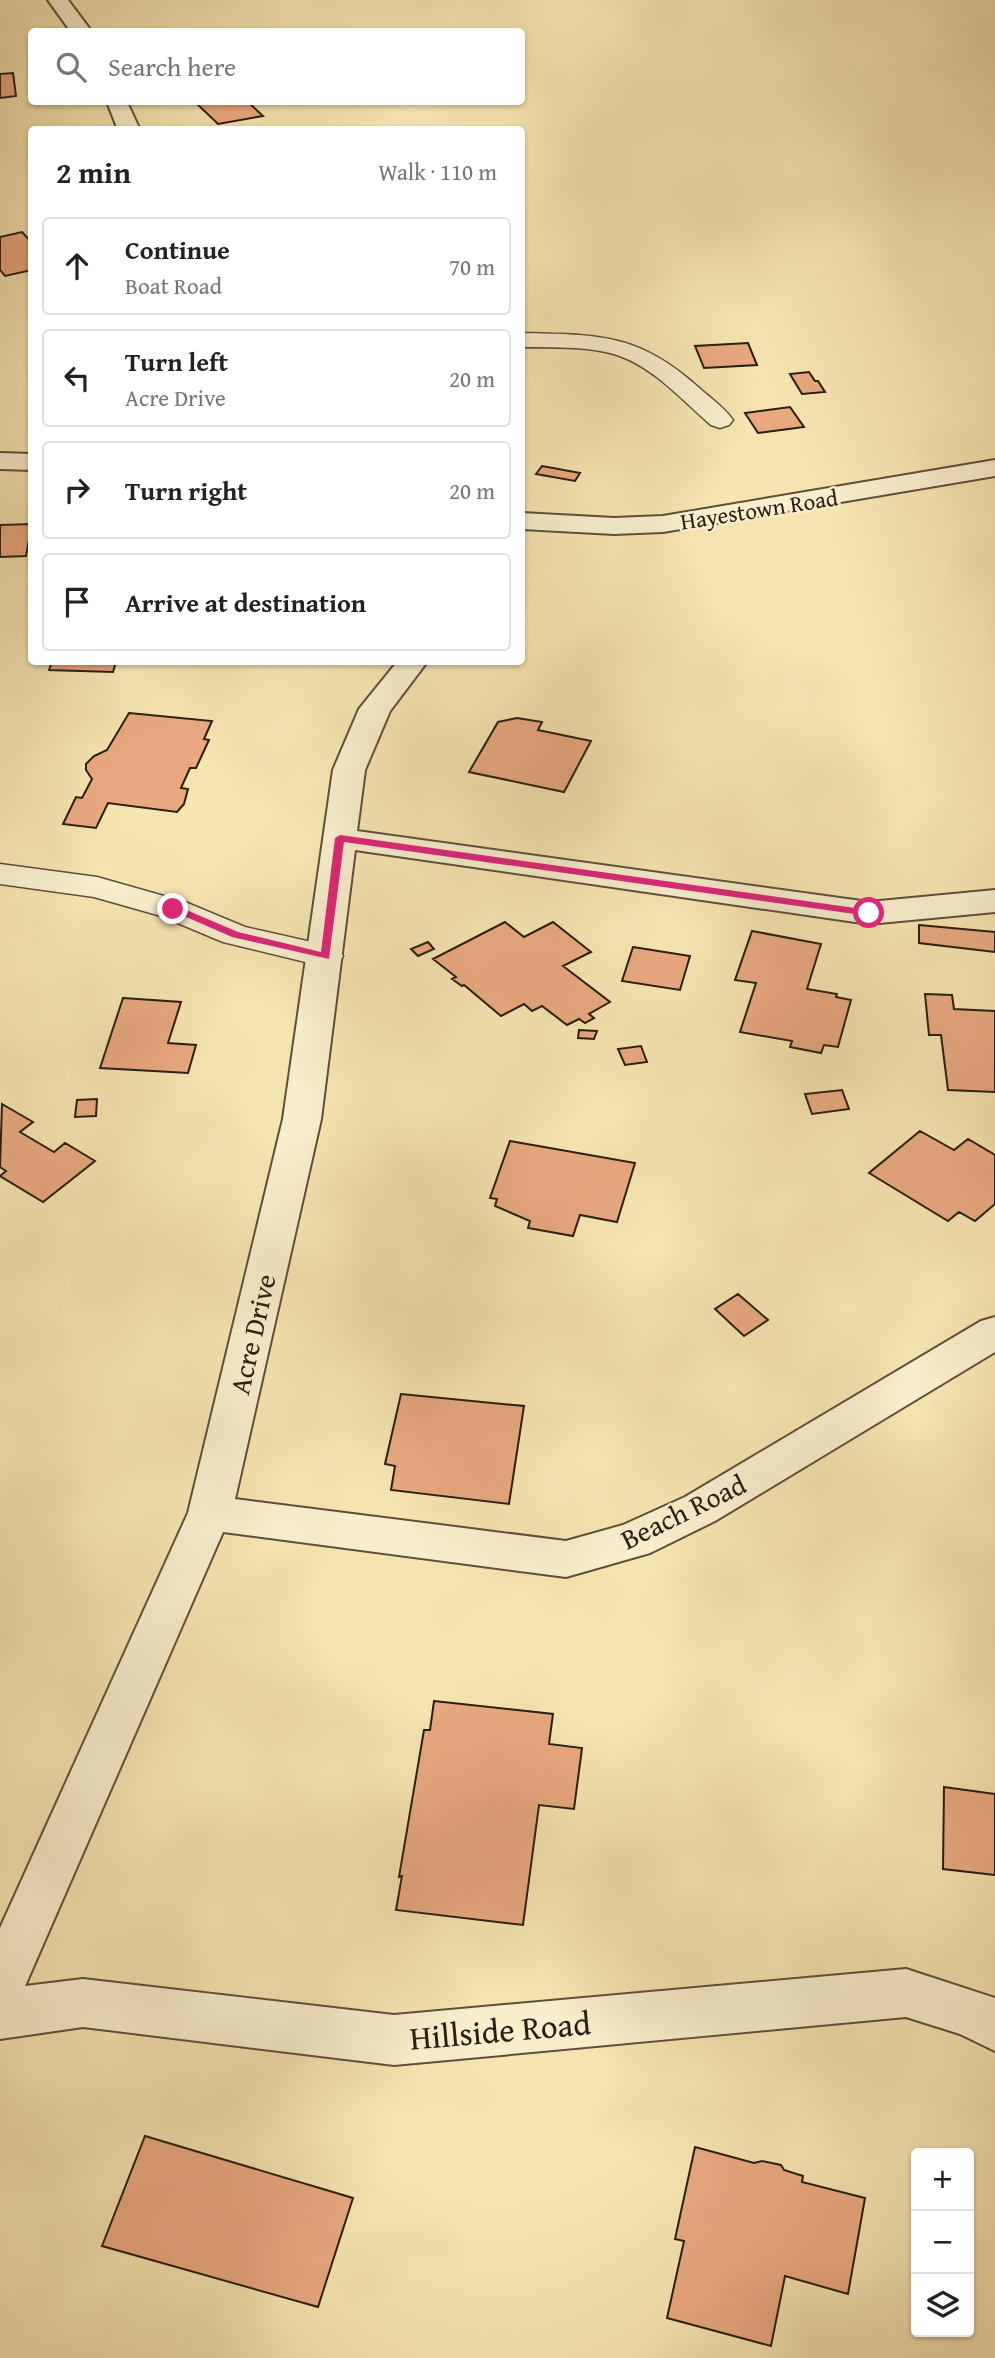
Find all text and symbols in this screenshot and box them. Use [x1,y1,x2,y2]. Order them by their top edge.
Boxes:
search box [28,28,525,105]
text: Search here [108,47,236,86]
icon: search [52,48,90,86]
text: 2 min [56,150,131,194]
text: Walk · 110 m [378,155,497,188]
text: Continue [125,230,230,269]
icon: ahead [58,247,96,285]
text: 70 m [449,250,495,283]
text: Boat Road [125,269,222,302]
text: Turn left [125,342,228,381]
icon: left [58,359,96,397]
text: 20 m [449,362,495,395]
text: Acre Drive [125,381,226,414]
icon: right [58,471,96,509]
text: Turn right [125,471,247,510]
text: 20 m [449,474,495,507]
street label: Hayestown Road [678,480,841,538]
icon: arrive [58,583,96,621]
text: Arrive at destination [125,583,366,622]
route end [157,893,188,924]
route start [853,897,884,928]
street label: Acre Drive [218,1270,286,1398]
street label: Beach Road [613,1463,753,1559]
street label: Hillside Road [408,1998,593,2062]
map controls [911,2148,974,2337]
button: + [911,2148,974,2211]
button: − [911,2211,974,2274]
button: layers [911,2274,974,2337]

